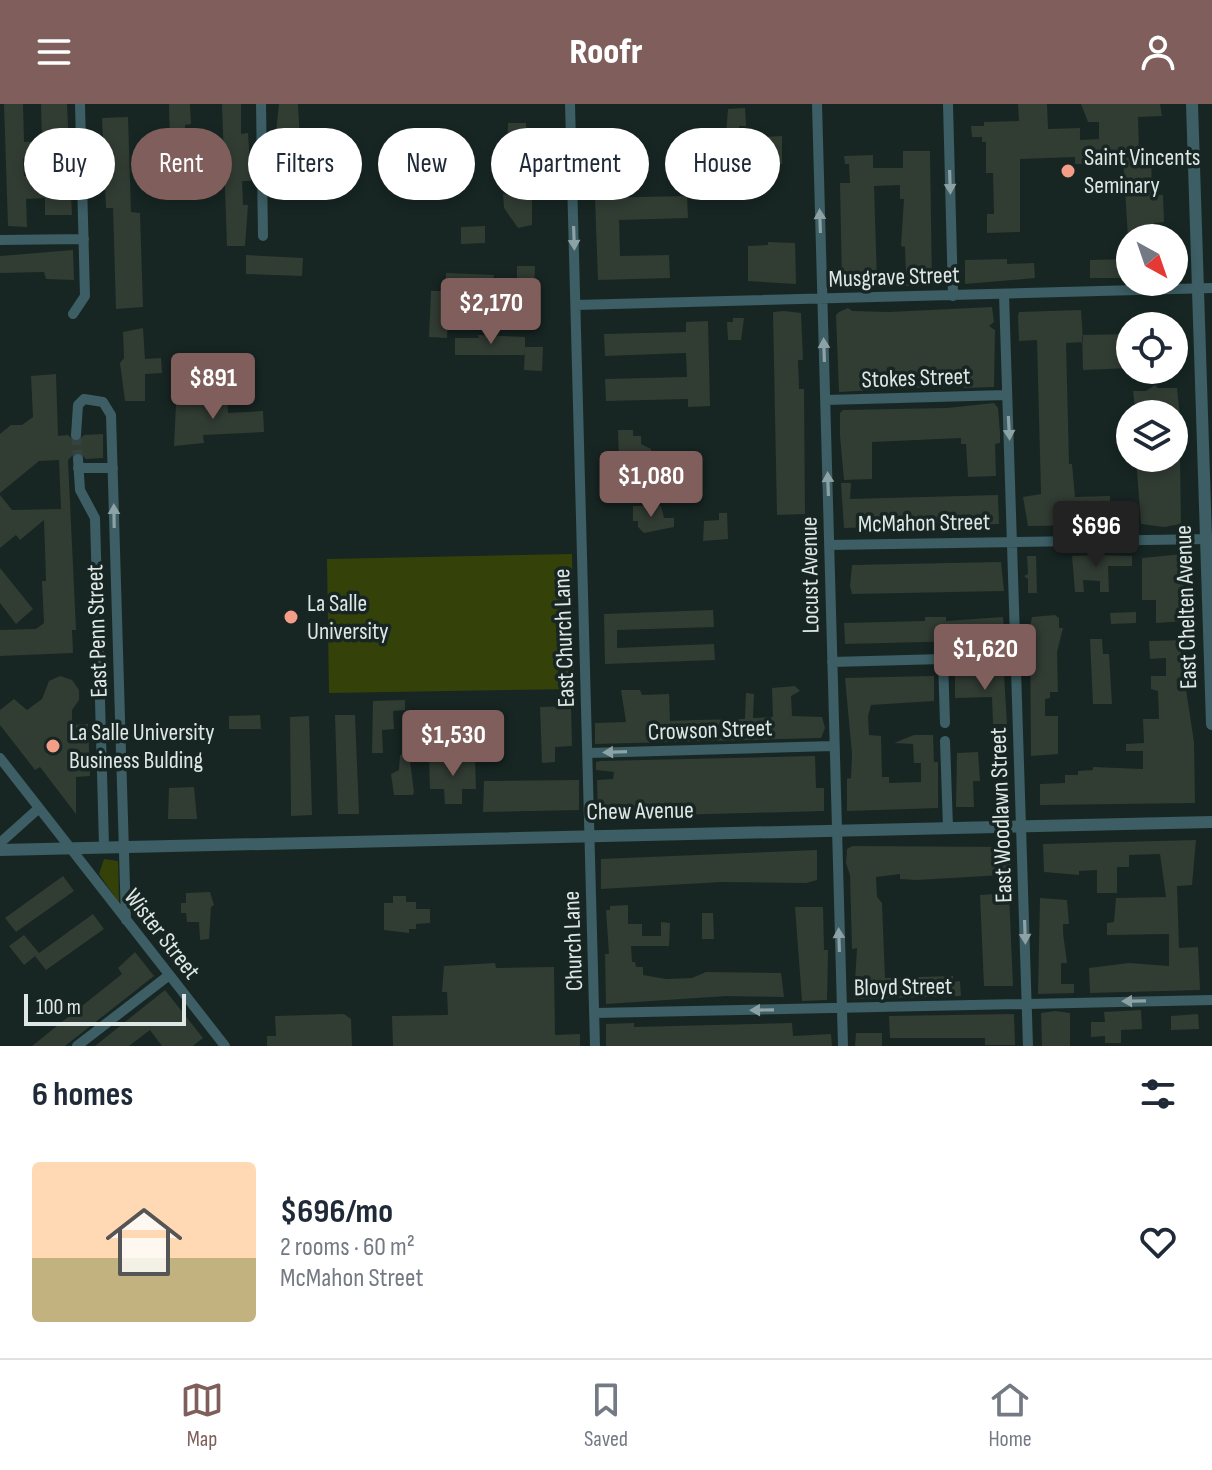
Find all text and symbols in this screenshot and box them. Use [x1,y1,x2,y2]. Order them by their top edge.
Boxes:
icon: menu [32,30,76,74]
icon: person [1136,30,1180,74]
text: Roofr [570,31,642,74]
chip: Buy [24,128,115,200]
chip: Rent [131,128,232,200]
chip: Filters [248,128,362,200]
chip: New [378,128,475,200]
chip: Apartment [491,128,649,200]
chip: House [665,128,780,200]
place label: Saint Vincents Seminary [1084,143,1200,200]
marker: Saint Vincents Seminary [1059,162,1077,180]
one-way arrow [944,170,956,195]
one-way arrow [814,208,827,233]
north arrow [1116,224,1188,296]
map controls [1116,224,1188,472]
one-way arrow [568,226,580,251]
street label: Musgrave Street [828,260,960,294]
pin: $2,170 [426,278,556,346]
text: $2,170 [459,288,523,319]
button: locate [1116,312,1188,384]
one-way arrow [818,337,831,362]
pin: $891 [166,353,260,421]
street label: Stokes Street [861,362,971,394]
text: $891 [189,363,237,394]
button: layers [1116,400,1188,472]
one-way arrow [1002,416,1015,441]
pin: $1,080 [586,451,716,519]
text: $1,080 [618,461,684,492]
one-way arrow [822,471,834,496]
pin: $696 [1049,501,1143,569]
one-way arrow [108,503,120,528]
street label: McMahon Street [858,507,990,539]
text: $696 [1071,511,1121,542]
street label: Locust Avenue [794,516,826,634]
street label: East Chelten Avenue [1169,524,1203,690]
street label: East Penn Street [80,564,114,698]
street label: East Church Lane [547,568,581,708]
place label: La Salle University [307,589,389,646]
marker: La Salle University [282,608,300,626]
pin: $1,620 [920,624,1050,692]
text: $1,620 [952,634,1018,665]
pin: $1,530 [388,710,518,778]
street label: Crowson Street [647,713,773,747]
place label: La Salle University Business Bulding [69,718,214,775]
text: $1,530 [420,720,486,751]
street label: East Woodlawn Street [983,727,1019,903]
marker: La Salle University Business Bulding [44,737,62,755]
one-way arrow [602,746,627,759]
street label: Chew Avenue [586,796,694,826]
street label: Wister Street [118,883,206,985]
street label: Church Lane [557,890,589,992]
one-way arrow [1018,920,1031,945]
one-way arrow [833,927,846,952]
street label: Bloyd Street [854,972,952,1002]
scale bar [24,990,186,1026]
text: 100 m [36,994,81,1021]
one-way arrow [1121,995,1146,1008]
one-way arrow [749,1003,774,1016]
icon: filters [1136,1072,1180,1116]
text: 6 homes [32,1074,133,1115]
text: $696/mo [280,1191,393,1232]
icon: home [96,1194,192,1290]
icon: heart [1136,1220,1180,1264]
text: 2 rooms · 60 m² [280,1232,415,1263]
text: McMahon Street [280,1263,423,1294]
tab: Map [180,1378,224,1453]
tab: Saved [584,1378,628,1453]
tab: Home [988,1378,1032,1453]

